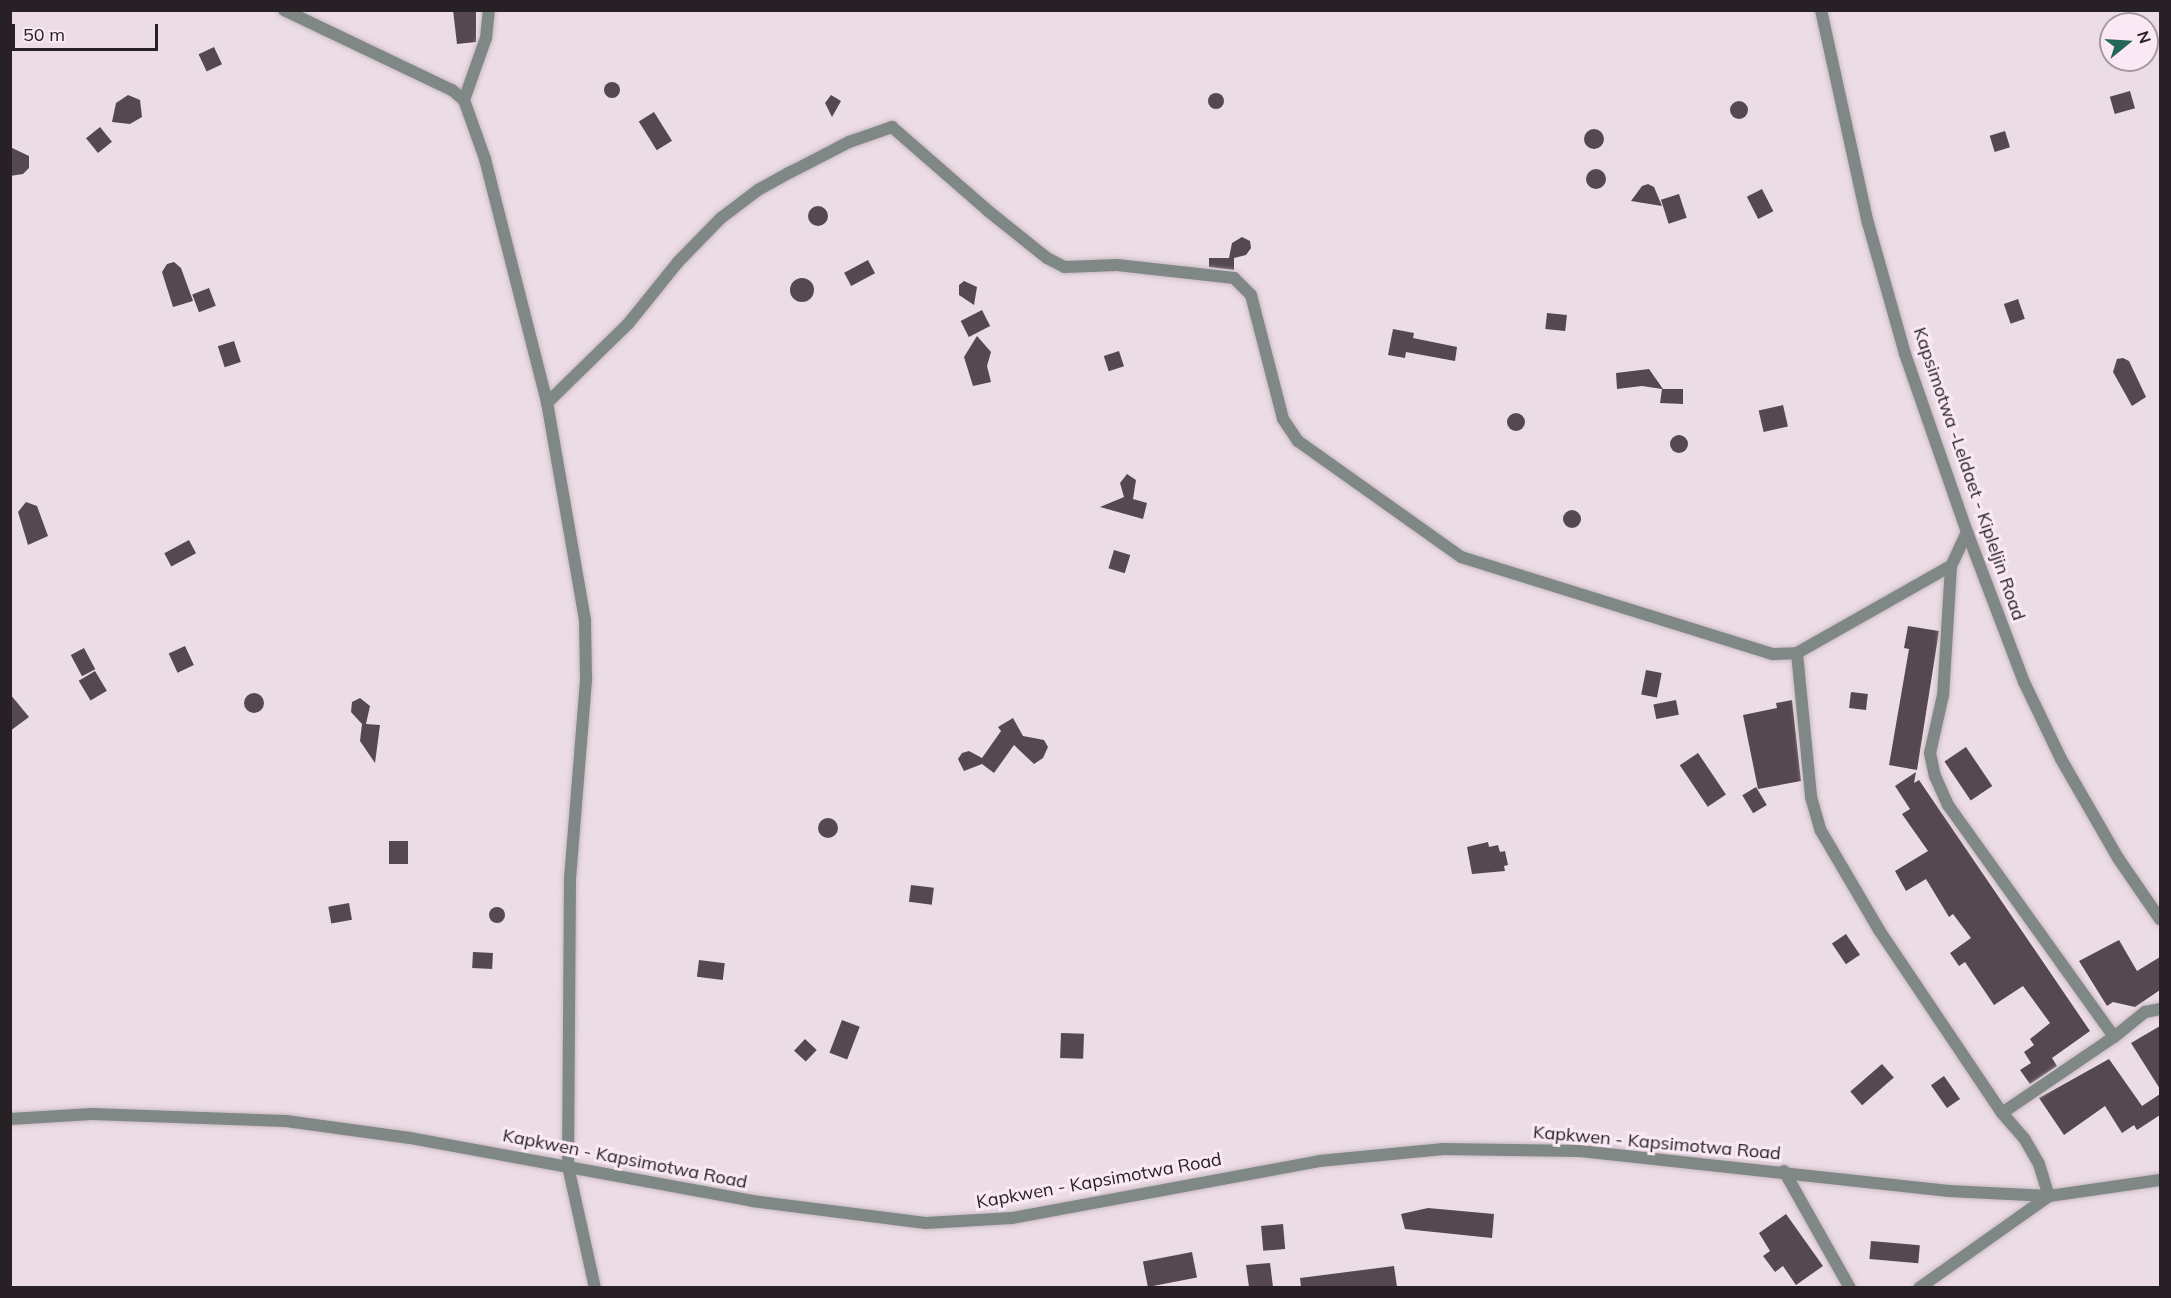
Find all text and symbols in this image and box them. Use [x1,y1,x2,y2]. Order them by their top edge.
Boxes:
scale bar [15,12,160,50]
north arrow [2099,12,2159,72]
text: 50 m [23,23,65,46]
text: N [2133,28,2156,46]
street label: Kapsimotwa -Leldaet - Kipleljin Road [1909,325,2029,623]
street label: Kapkwen - Kapsimotwa Road [1532,1121,1782,1165]
street label: Kapkwen - Kapsimotwa Road [501,1125,749,1193]
street label: Kapkwen - Kapsimotwa Road [975,1149,1223,1213]

